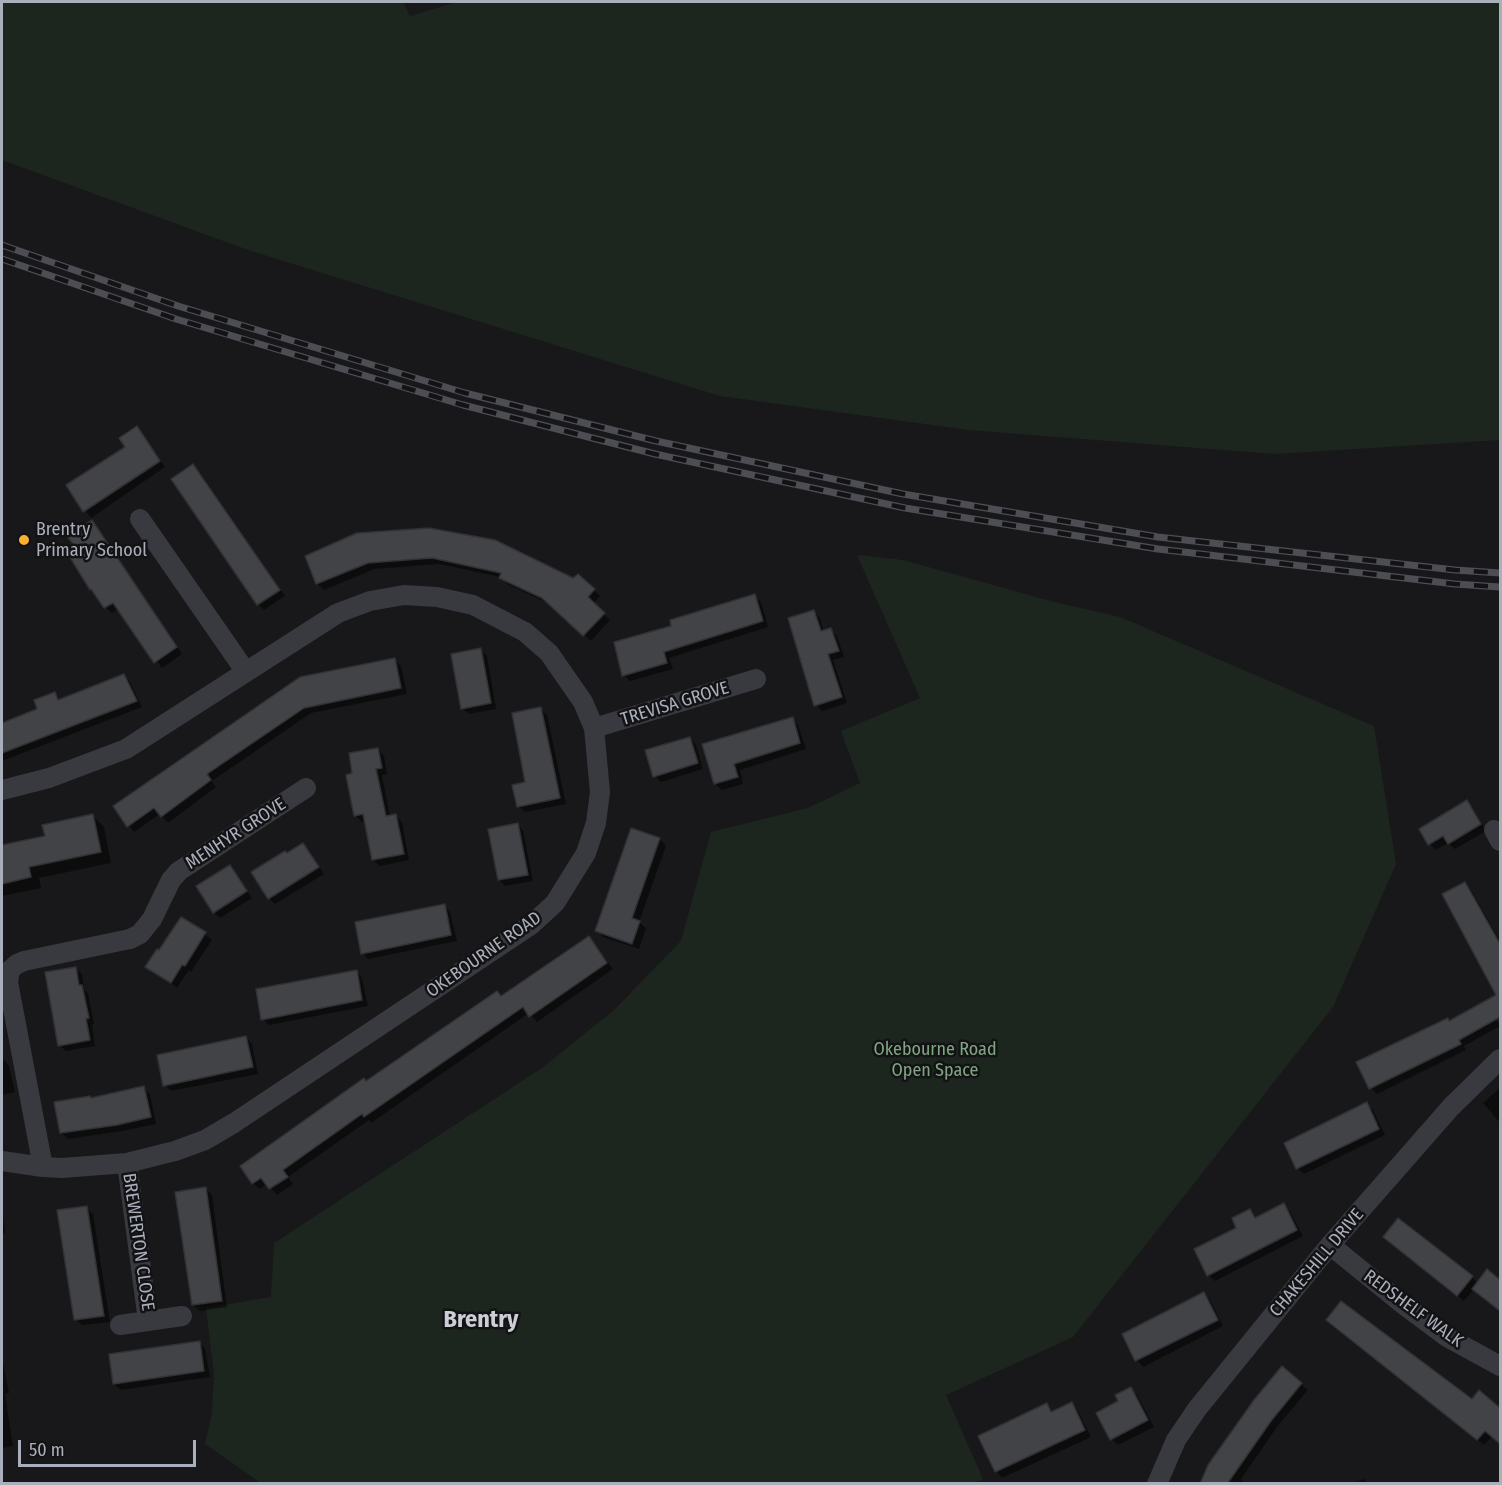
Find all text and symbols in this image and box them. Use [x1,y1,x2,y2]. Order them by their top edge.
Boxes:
place label: Brentry Primary School [36,519,147,562]
marker: Brentry Primary School [17,533,31,547]
street label: TREVISA GROVE [618,677,732,731]
street label: MENHYR GROVE [182,794,290,874]
street label: OKEBOURNE ROAD [422,907,546,1003]
park label: Okebourne Road Open Space [873,1039,997,1082]
street label: BREWERTON CLOSE [118,1172,158,1312]
street label: CHAKESHILL DRIVE [1265,1204,1369,1322]
street label: REDSHELF WALK [1359,1266,1467,1352]
district label: Brentry [444,1306,518,1334]
scale bar [21,1428,200,1466]
text: 50 m [29,1439,65,1461]

